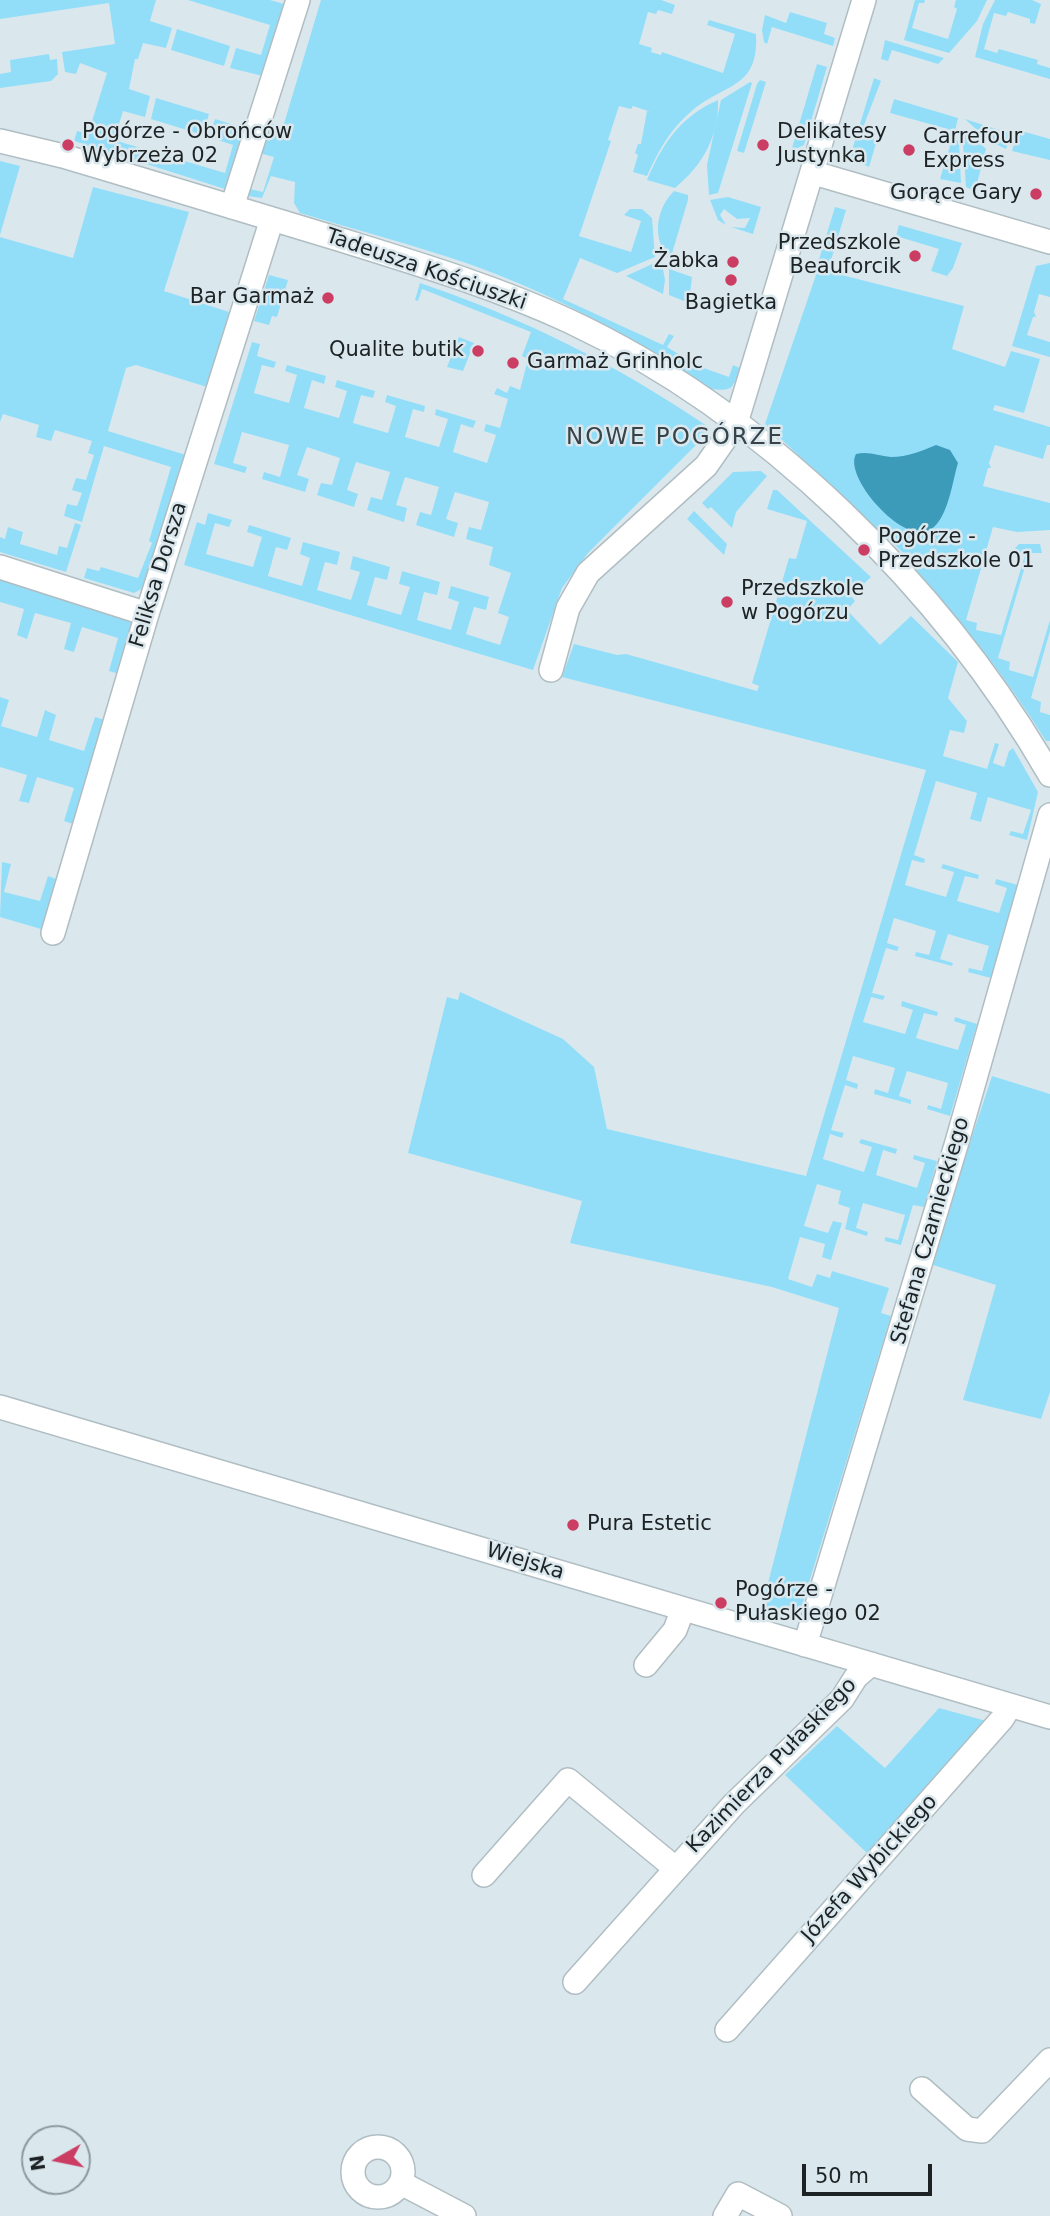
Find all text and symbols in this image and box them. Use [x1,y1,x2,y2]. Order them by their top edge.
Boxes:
place label: Pogórze - Obrońców Wybrzeża 02 [82,120,292,170]
place label: Delikatesy Justynka [777,120,887,170]
place label: Carrefour Express [923,125,1022,175]
marker: Pogórze - Obrońców Wybrzeża 02 [60,137,76,153]
marker: Delikatesy Justynka [755,137,771,153]
marker: Carrefour Express [901,142,917,158]
place label: Gorące Gary [890,181,1022,207]
marker: Gorące Gary [1028,186,1044,202]
street label: Tadeusza Kościuszki [322,224,530,316]
place label: Przedszkole Beauforcik [778,231,901,281]
marker: Przedszkole Beauforcik [907,248,923,264]
place label: Żabka [654,249,719,275]
marker: Żabka [725,254,741,270]
marker: Bagietka [723,272,739,288]
place label: Bar Garmaż [190,285,314,311]
marker: Bar Garmaż [320,290,336,306]
place label: Bagietka [685,291,777,317]
place label: Qualite butik [329,338,464,364]
marker: Qualite butik [470,343,486,359]
place label: Garmaż Grinholc [527,350,703,376]
marker: Garmaż Grinholc [505,355,521,371]
district label: NOWE POGÓRZE [567,424,783,452]
street label: Feliksa Dorsza [125,499,193,651]
place label: Pogórze - Przedszkole 01 [878,525,1035,575]
marker: Pogórze - Przedszkole 01 [856,542,872,558]
place label: Przedszkole w Pogórzu [741,577,864,627]
marker: Przedszkole w Pogórzu [719,594,735,610]
street label: Stefana Czarnieckiego [886,1115,976,1347]
place label: Pura Estetic [587,1512,712,1538]
marker: Pura Estetic [565,1517,581,1533]
street label: Wiejska [483,1538,567,1586]
place label: Pogórze - Pułaskiego 02 [735,1578,881,1628]
marker: Pogórze - Pułaskiego 02 [713,1595,729,1611]
street label: Kazimierza Pułaskiego [682,1673,862,1859]
street label: Józefa Wybickiego [797,1790,943,1948]
north arrow [21,2125,91,2195]
scale bar [805,2150,934,2194]
text: N [25,2153,49,2173]
text: 50 m [815,2164,869,2188]

